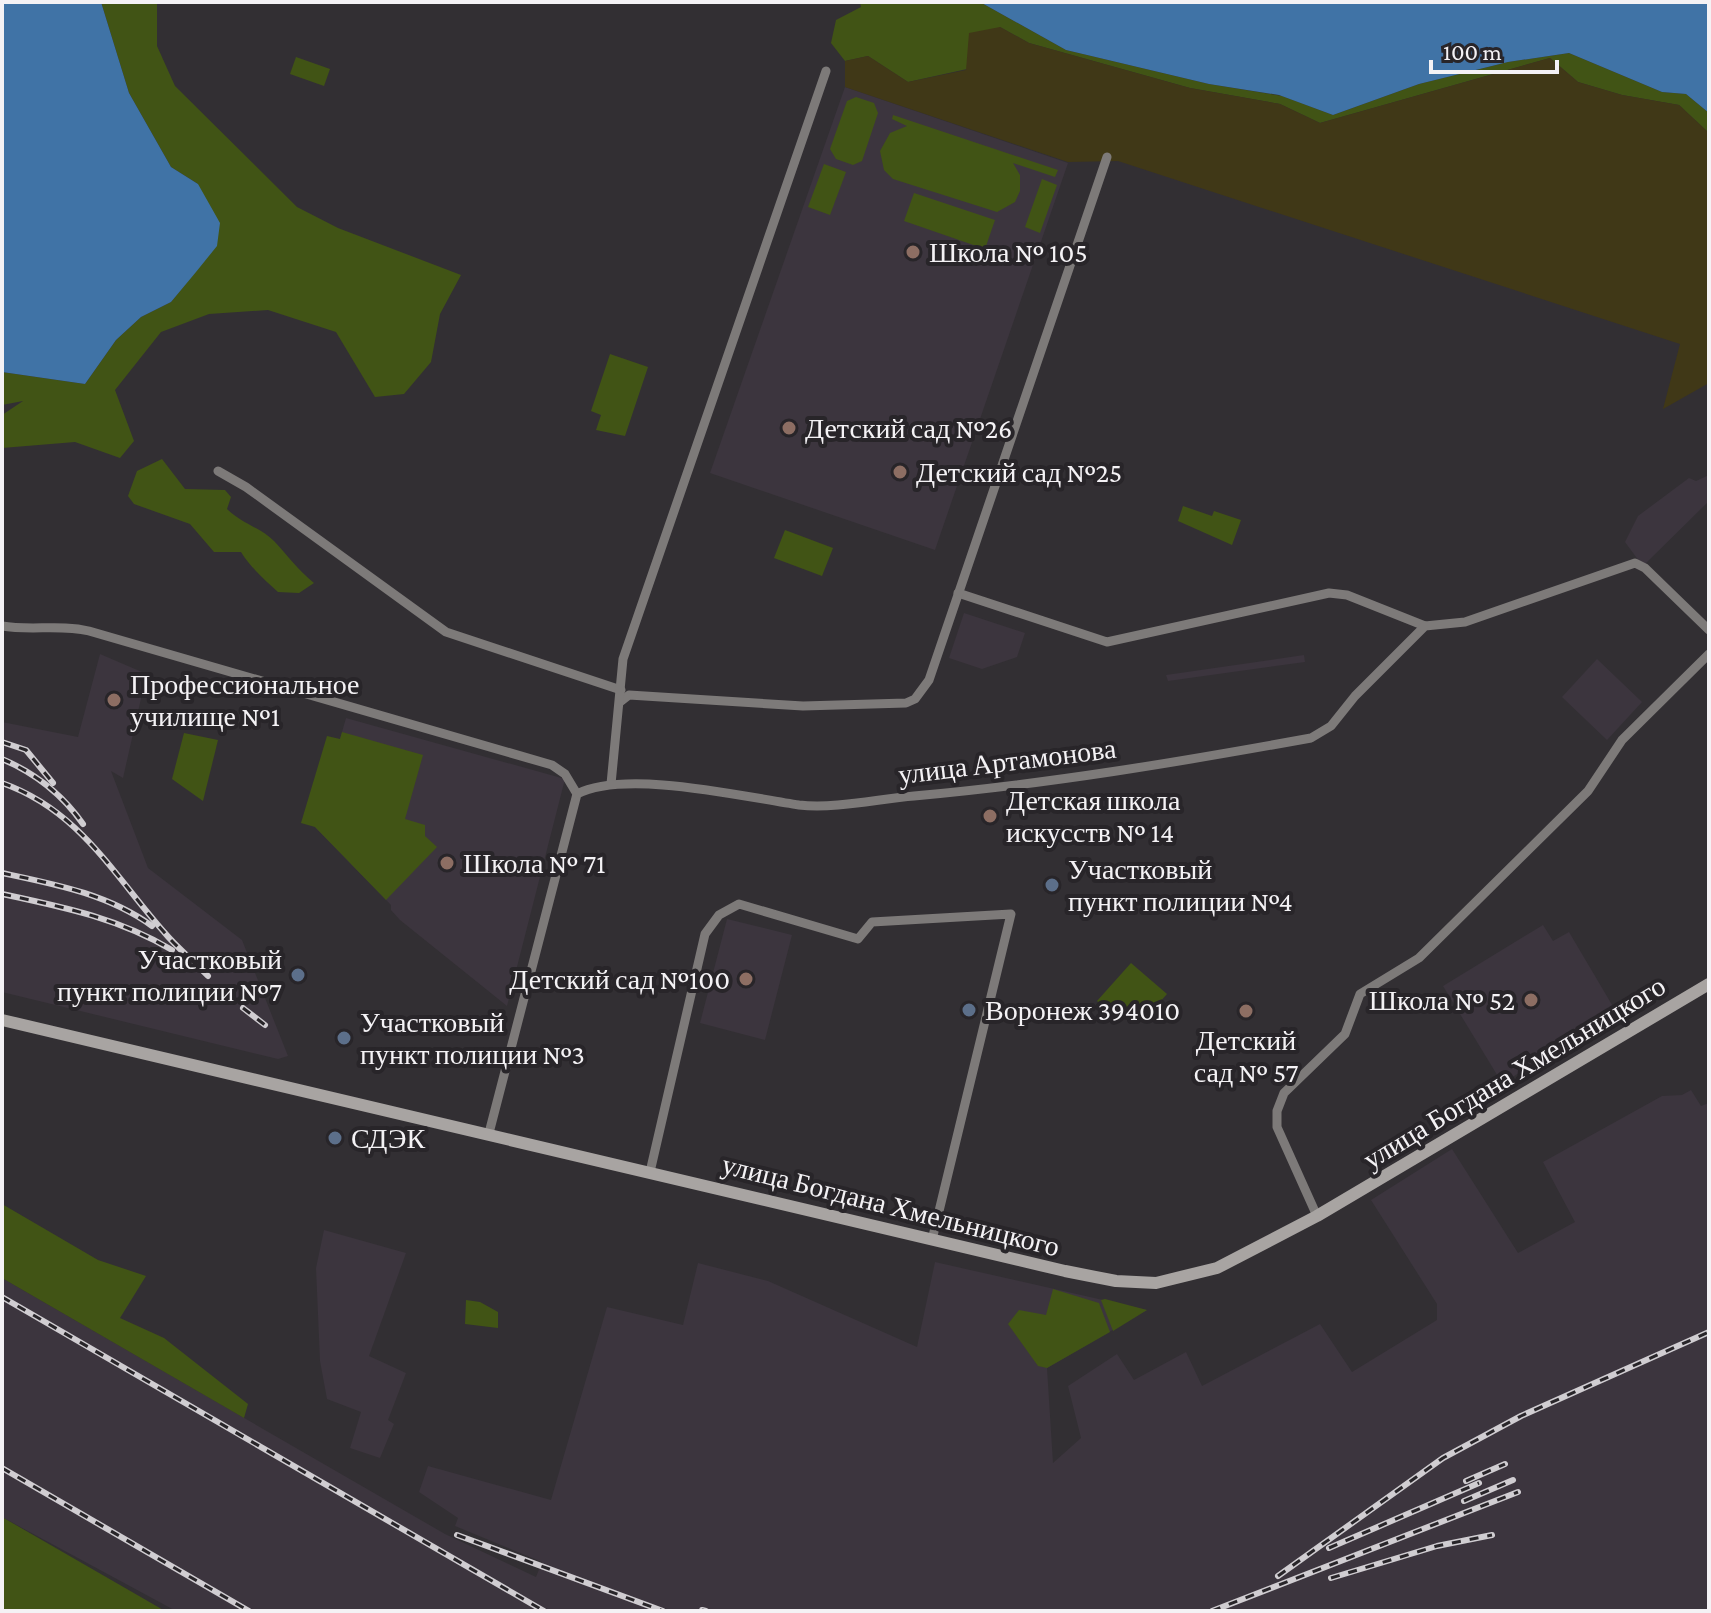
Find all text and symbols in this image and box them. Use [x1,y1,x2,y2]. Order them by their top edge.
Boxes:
scale bar [1431,24,1557,74]
text: 100 m [1443,38,1502,65]
place label: Школа № 105 [929,237,1088,268]
marker: Школа № 105 [904,243,922,261]
place label: Детский сад №26 [805,413,1012,444]
marker: Детский сад №26 [780,419,798,437]
place label: Детский сад №25 [916,457,1122,488]
marker: Детский сад №25 [891,463,909,481]
place label: Профессиональное училище №1 [130,669,359,732]
marker: Профессиональное училище №1 [105,691,123,709]
street label: улица Артамонова [896,733,1118,790]
place label: Детская школа искусств № 14 [1006,785,1181,848]
marker: Детская школа искусств № 14 [981,807,999,825]
place label: Школа № 71 [463,848,606,879]
marker: Школа № 71 [438,854,456,872]
place label: Участковый пункт полиции №4 [1068,854,1293,917]
marker: Участковый пункт полиции №4 [1043,876,1061,894]
place label: Участковый пункт полиции №7 [57,944,282,1007]
place label: Детский сад №100 [509,964,730,995]
marker: Участковый пункт полиции №7 [289,966,307,984]
marker: Детский сад №100 [737,970,755,988]
street label: улица Богдана Хмельницкого [1358,970,1671,1175]
place label: Школа № 52 [1369,985,1515,1016]
marker: Школа № 52 [1522,991,1540,1009]
place label: Воронеж 394010 [985,995,1180,1026]
marker: Воронеж 394010 [960,1001,978,1019]
marker: Детский сад № 57 [1237,1002,1255,1020]
place label: Участковый пункт полиции №3 [360,1007,585,1070]
place label: Детский сад № 57 [1194,1025,1298,1088]
marker: Участковый пункт полиции №3 [335,1029,353,1047]
place label: СДЭК [351,1123,426,1154]
marker: СДЭК [326,1129,344,1147]
street label: улица Богдана Хмельницкого [719,1148,1063,1262]

